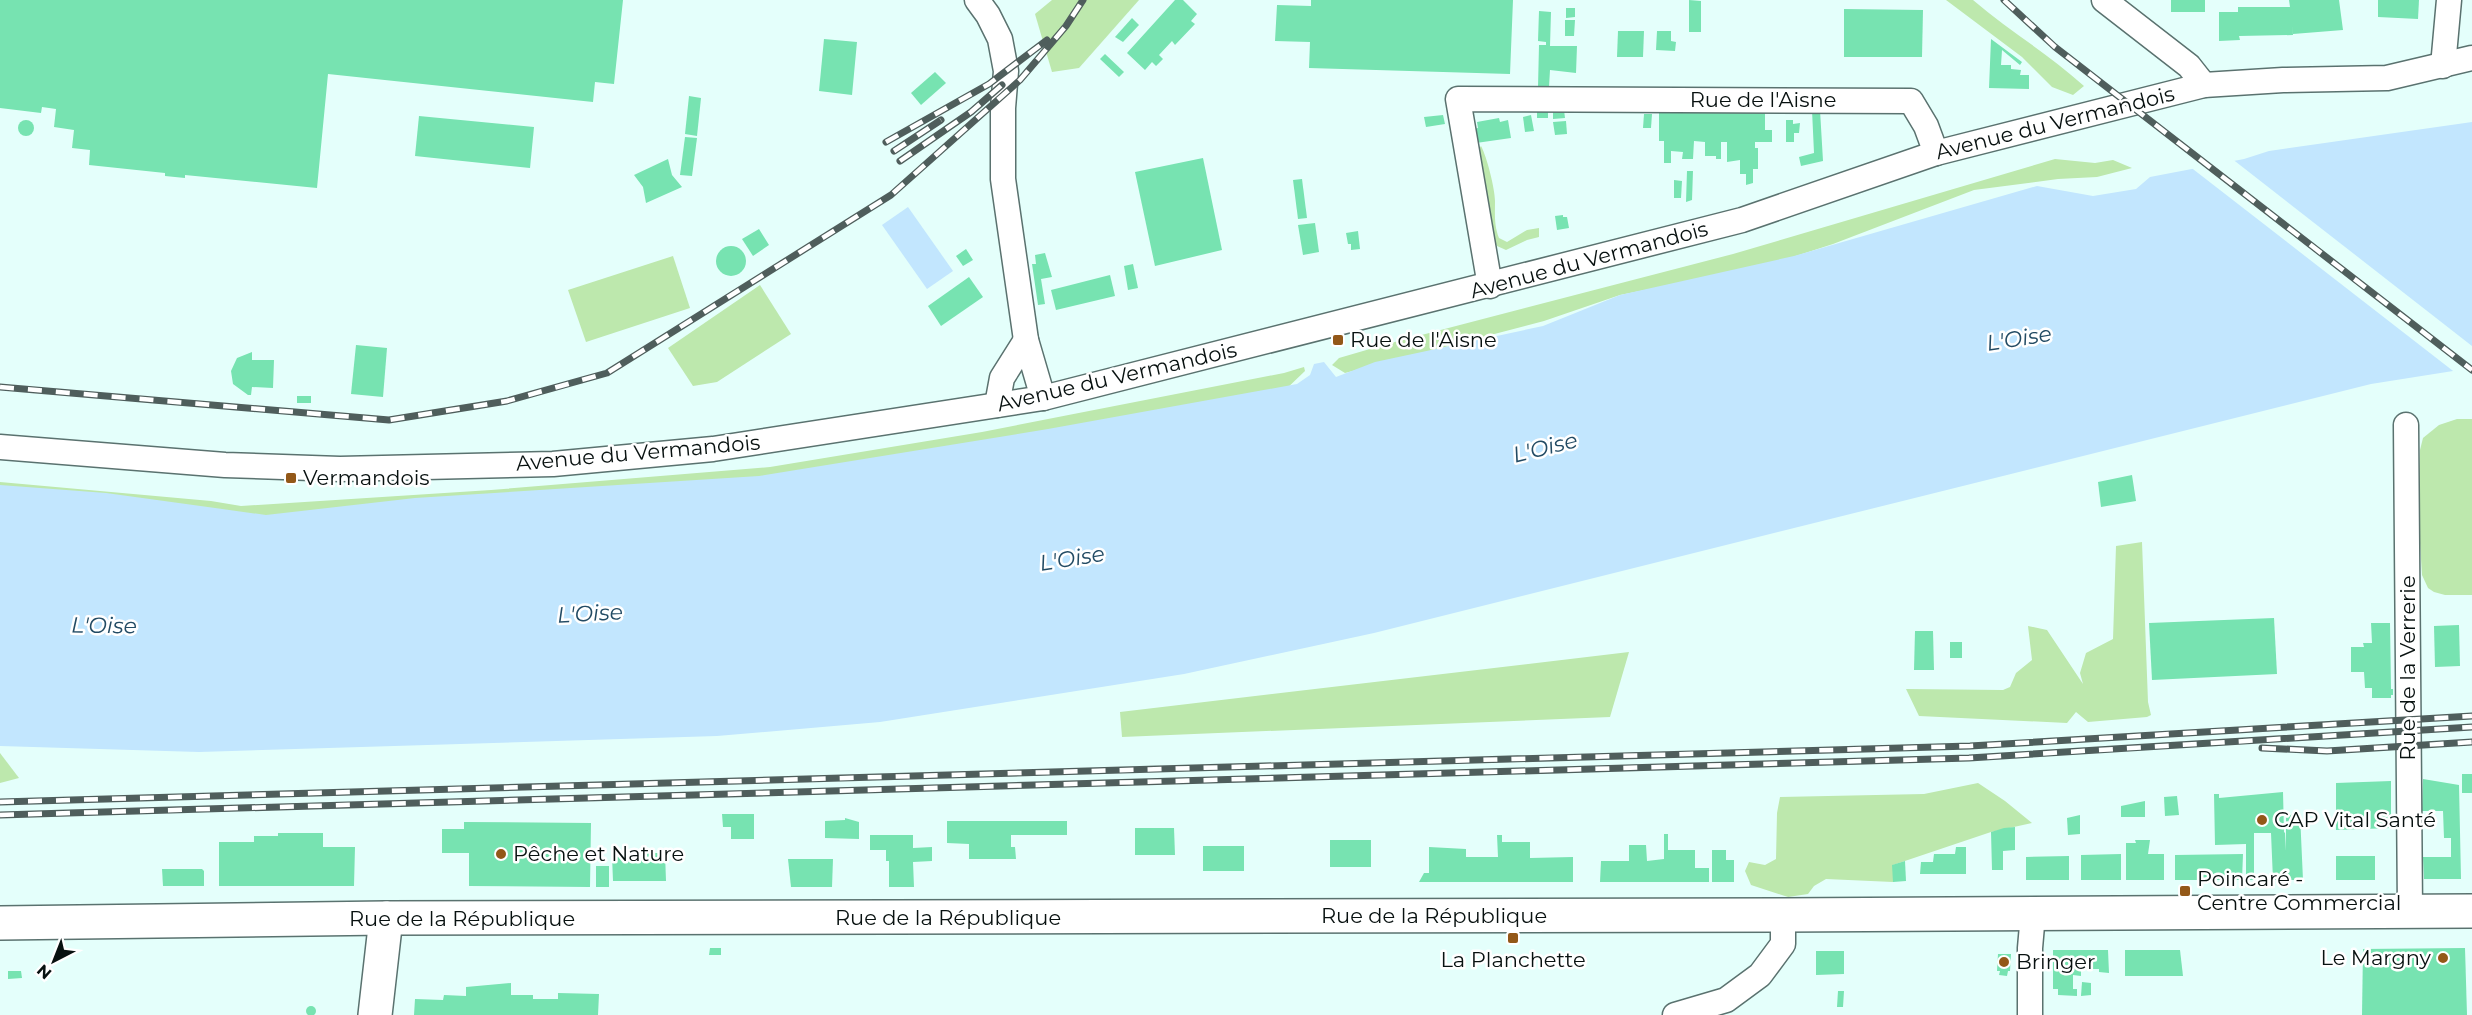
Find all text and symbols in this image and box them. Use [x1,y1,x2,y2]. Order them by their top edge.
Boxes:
street label: Avenue du Vermandois [1933,81,2177,164]
street label: Rue de l'Aisne [1690,87,1836,112]
street label: Avenue du Vermandois [1467,216,1711,303]
water label: L'Oise [1984,320,2054,357]
place label: Rue de l'Aisne [1350,327,1497,352]
marker: Rue de l'Aisne [1331,333,1345,347]
street label: Avenue du Vermandois [995,337,1239,416]
water label: L'Oise [1510,426,1580,469]
street label: Avenue du Vermandois [515,429,761,476]
place label: Vermandois [303,465,430,490]
marker: Vermandois [284,471,298,485]
water label: L'Oise [1037,540,1107,577]
street label: Rue de la Verrerie [2395,575,2420,761]
water label: L'Oise [556,598,624,629]
water label: L'Oise [71,611,137,640]
place label: CAP Vital Santé [2274,807,2436,832]
marker: CAP Vital Santé [2255,813,2269,827]
place label: Pêche et Nature [513,841,684,866]
marker: Pêche et Nature [494,847,508,861]
place label: Poincaré - Centre Commercial [2197,866,2401,915]
marker: Poincaré - Centre Commercial [2178,884,2192,898]
street label: Rue de la République [1321,903,1547,928]
street label: Rue de la République [835,905,1061,930]
street label: Rue de la République [349,906,575,931]
north arrow [24,931,84,991]
marker: La Planchette [1506,931,1520,945]
place label: Le Margny [2320,945,2432,970]
place label: La Planchette [1440,947,1586,972]
place label: Bringer [2016,949,2095,974]
marker: Le Margny [2436,951,2450,965]
marker: Bringer [1997,955,2011,969]
text: N [33,960,55,983]

